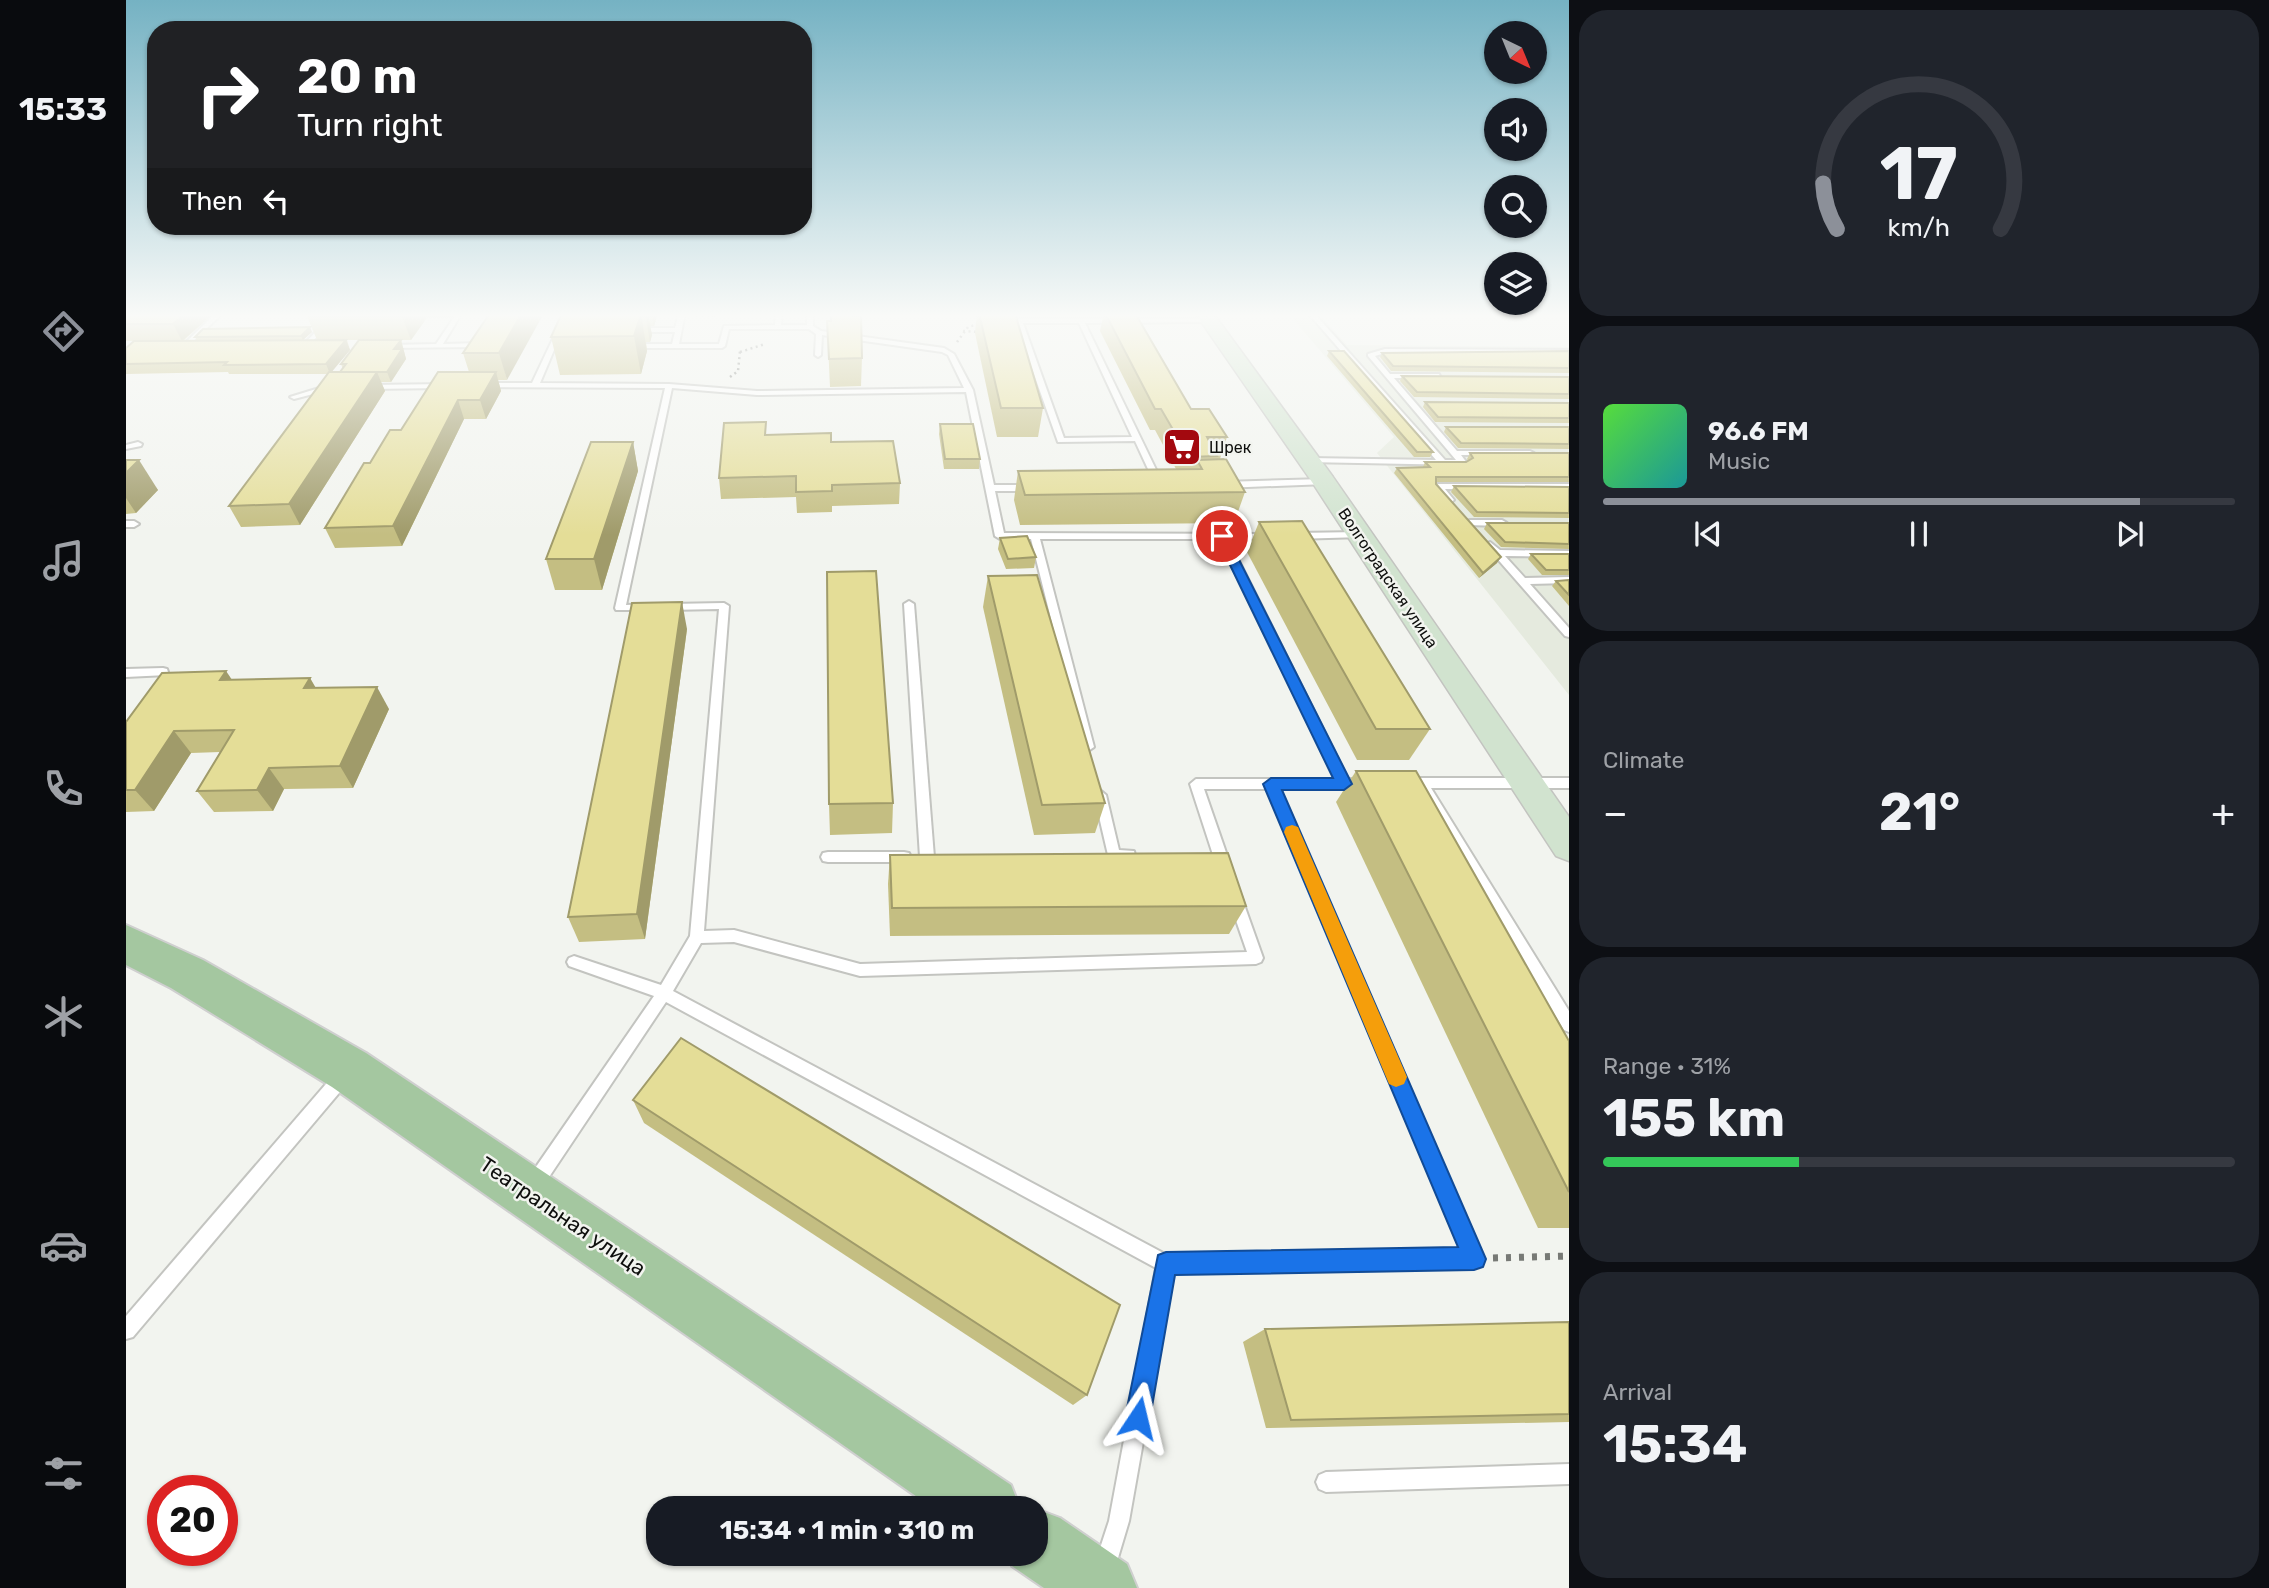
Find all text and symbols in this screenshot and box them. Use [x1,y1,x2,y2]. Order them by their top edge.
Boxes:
north arrow [1484,21,1547,84]
map controls [1484,21,1547,315]
text: 20 m [297,47,418,105]
icon: right [182,49,273,140]
text: 15:33 [19,90,107,128]
button: sound [1484,98,1547,161]
text: Turn right [297,106,442,144]
text: 17 [1880,131,1958,217]
button: search [1484,175,1547,238]
icon: left [257,182,295,220]
text: Then [182,186,243,217]
text: km/h [1888,213,1950,242]
button: layers [1484,252,1547,315]
icon: directions [39,307,88,356]
text: 96.6 FM [1708,416,1809,447]
supermarket icon: Шрек [1161,426,1203,468]
place label: Шрек [1209,438,1252,457]
text: Music [1708,447,1770,475]
street label: Волгоградская улица [1334,504,1442,652]
pin [1192,506,1252,566]
icon: previous [1689,515,1727,553]
icon: pause [1900,515,1938,553]
icon: next [2111,515,2149,553]
icon: arrive [1203,517,1241,555]
icon: music [39,536,88,585]
text: Climate [1603,746,1684,774]
icon: phone [39,764,88,813]
text: 21° [1879,781,1960,843]
text: − [1603,790,1628,836]
text: + [2211,790,2235,836]
icon: climate [39,992,88,1041]
text: Range · 31% [1603,1052,1731,1080]
text: 155 km [1603,1087,1785,1149]
street label: Театральная улица [475,1151,651,1281]
icon: car [39,1221,88,1270]
text: Arrival [1603,1378,1672,1406]
position arrow [1101,1381,1175,1455]
text: 15:34 [1603,1413,1747,1475]
icon: filters [39,1449,88,1498]
speed limit sign: 20 [147,1475,238,1566]
text: 15:34 · 1 min · 310 m [720,1515,974,1546]

